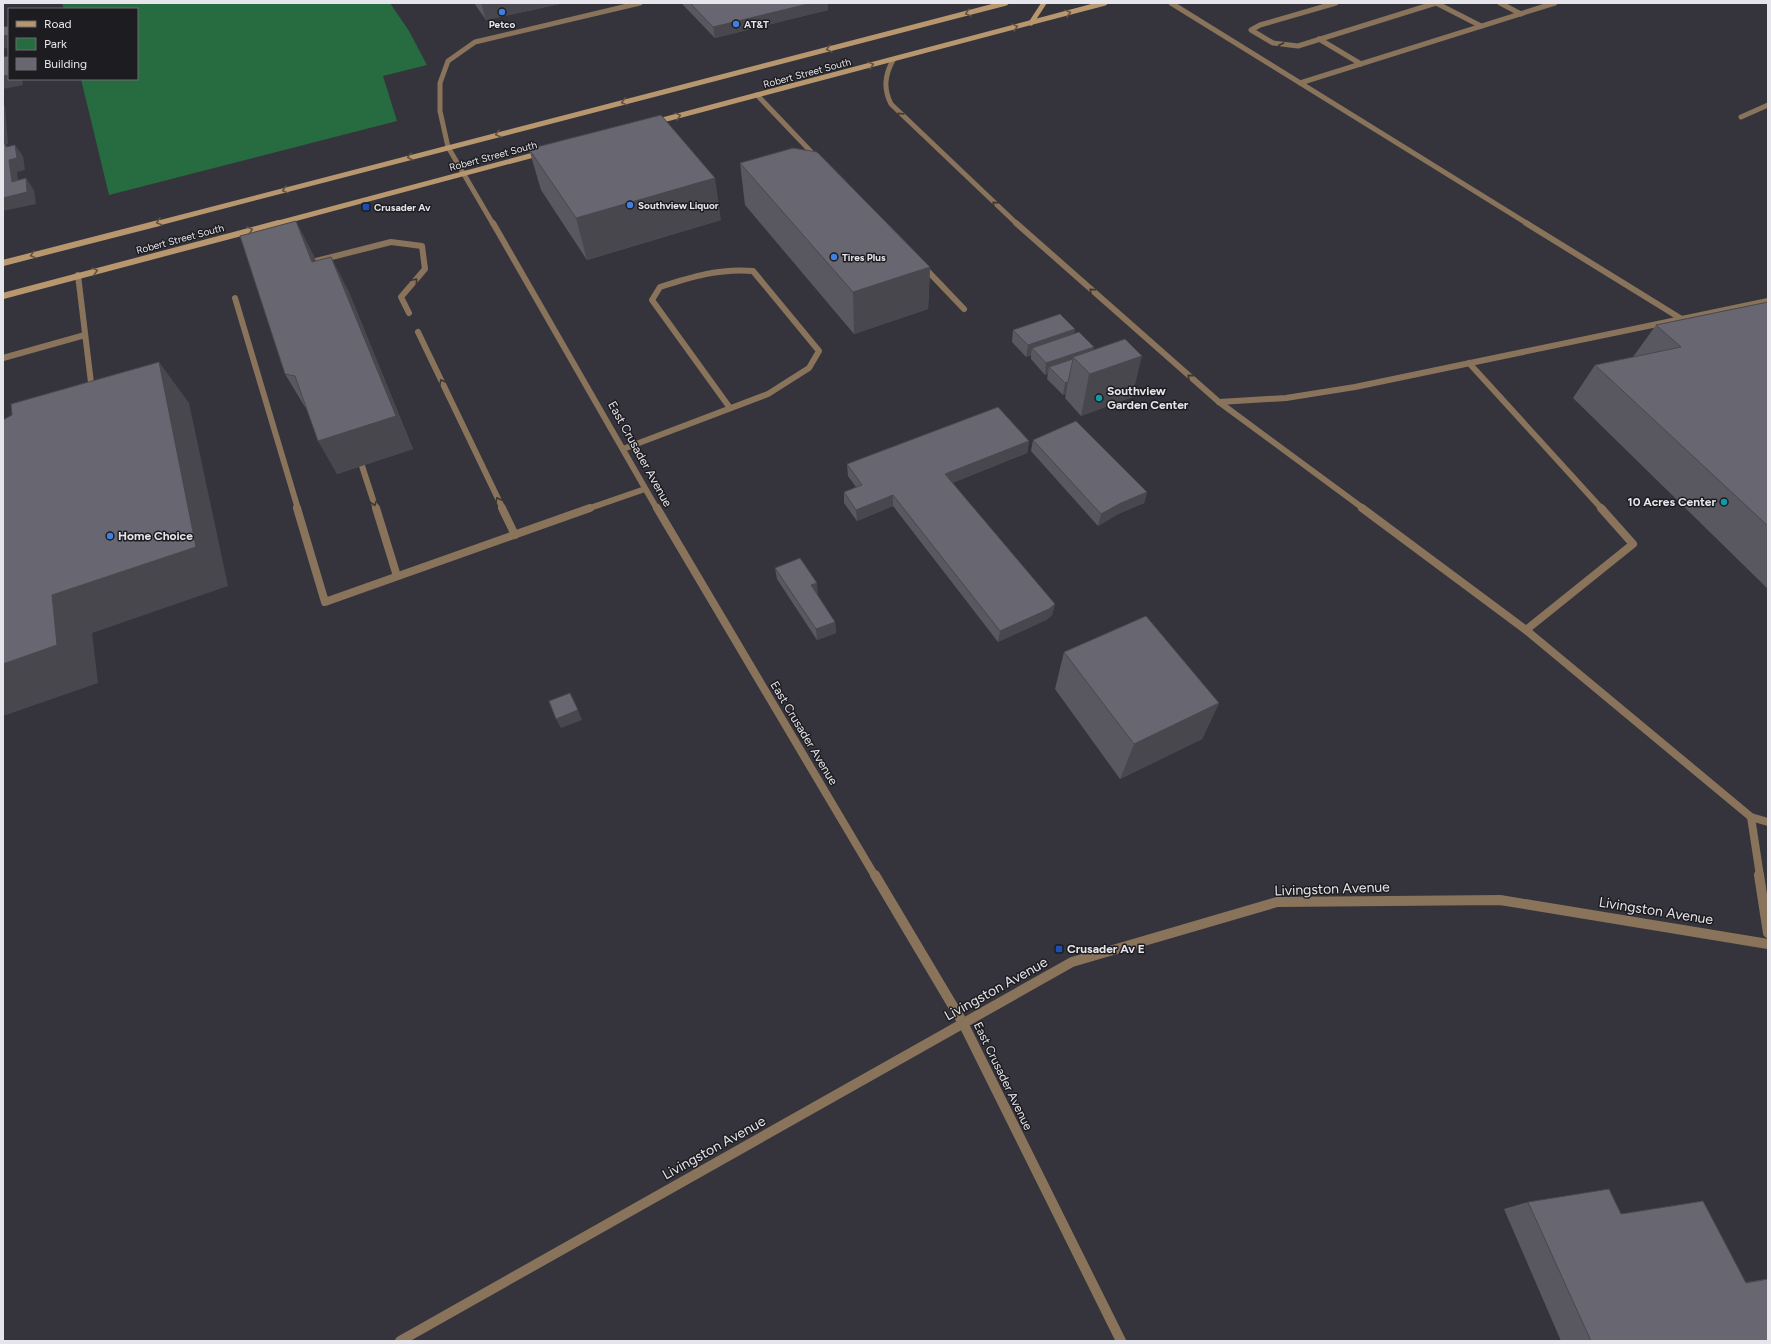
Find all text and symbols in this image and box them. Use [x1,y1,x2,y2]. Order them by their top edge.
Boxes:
marker: Petco [497,7,507,17]
legend [8,8,138,80]
one-way arrow [965,8,972,17]
one-way arrow [1064,9,1071,18]
text: Road [44,17,72,31]
place label: Petco [489,18,516,31]
place label: AT&T [744,18,769,31]
marker: AT&T [731,19,741,29]
one-way arrow [1011,23,1018,32]
text: Park [44,37,67,51]
one-way arrow [1278,42,1284,50]
one-way arrow [825,44,832,53]
street label: Robert Street South [762,55,853,91]
text: Building [44,57,87,71]
one-way arrow [867,61,874,70]
one-way arrow [621,97,628,105]
one-way arrow [898,112,905,120]
one-way arrow [674,113,681,121]
one-way arrow [495,130,502,138]
street label: Robert Street South [448,138,539,174]
one-way arrow [407,152,414,161]
one-way arrow [281,185,288,193]
place label: Southview Liquor [638,199,719,212]
marker: Southview Liquor [625,200,635,210]
place label: Crusader Av [374,201,431,214]
marker: Crusader Av [361,202,371,212]
one-way arrow [993,202,1000,209]
one-way arrow [155,217,162,226]
street label: Robert Street South [135,221,226,257]
one-way arrow [247,226,254,235]
one-way arrow [30,250,37,259]
place label: Tires Plus [842,251,886,264]
marker: Tires Plus [829,252,839,262]
one-way arrow [91,267,98,276]
one-way arrow [410,278,417,286]
one-way arrow [1089,288,1097,296]
one-way arrow [1187,374,1194,381]
one-way arrow [439,379,447,387]
place label: Southview Garden Center [1107,384,1189,412]
marker: Southview Garden Center [1094,393,1104,403]
street label: East Crusader Avenue [605,399,675,510]
place label: 10 Acres Center [1628,495,1716,509]
one-way arrow [495,496,503,504]
marker: 10 Acres Center [1719,497,1729,507]
one-way arrow [369,499,378,506]
place label: Home Choice [118,529,193,543]
marker: Home Choice [105,531,115,541]
street label: East Crusader Avenue [767,679,841,788]
street label: Livingston Avenue [1274,878,1390,900]
street label: Livingston Avenue [1598,894,1715,928]
place label: Crusader Av E [1067,942,1145,956]
marker: Crusader Av E [1054,944,1064,954]
street label: Livingston Avenue [941,953,1051,1024]
street label: East Crusader Avenue [971,1020,1035,1133]
street label: Livingston Avenue [659,1112,769,1183]

